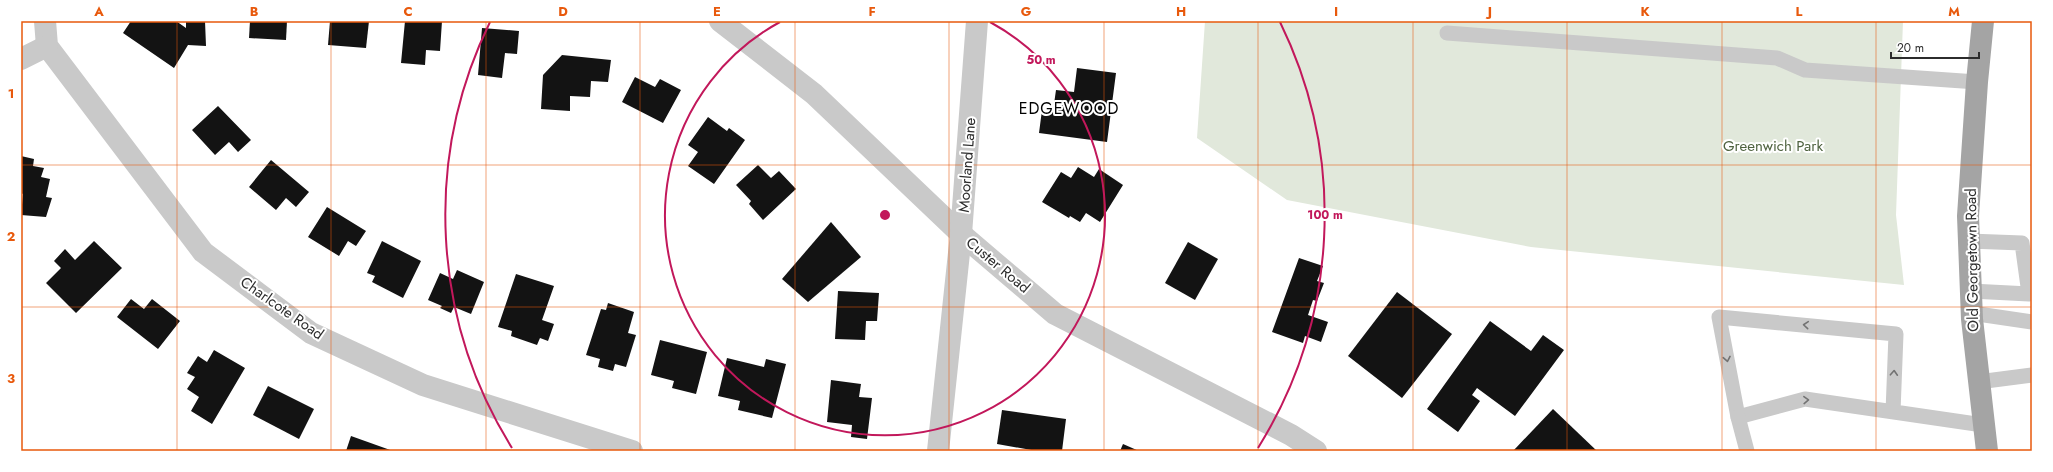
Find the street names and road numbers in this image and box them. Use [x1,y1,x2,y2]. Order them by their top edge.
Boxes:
street label: Moorland Lane [953,117,981,213]
street label: Old Georgetown Road [1960,188,1984,332]
street label: Custer Road [961,232,1035,298]
street label: Charlcote Road [236,271,328,345]

